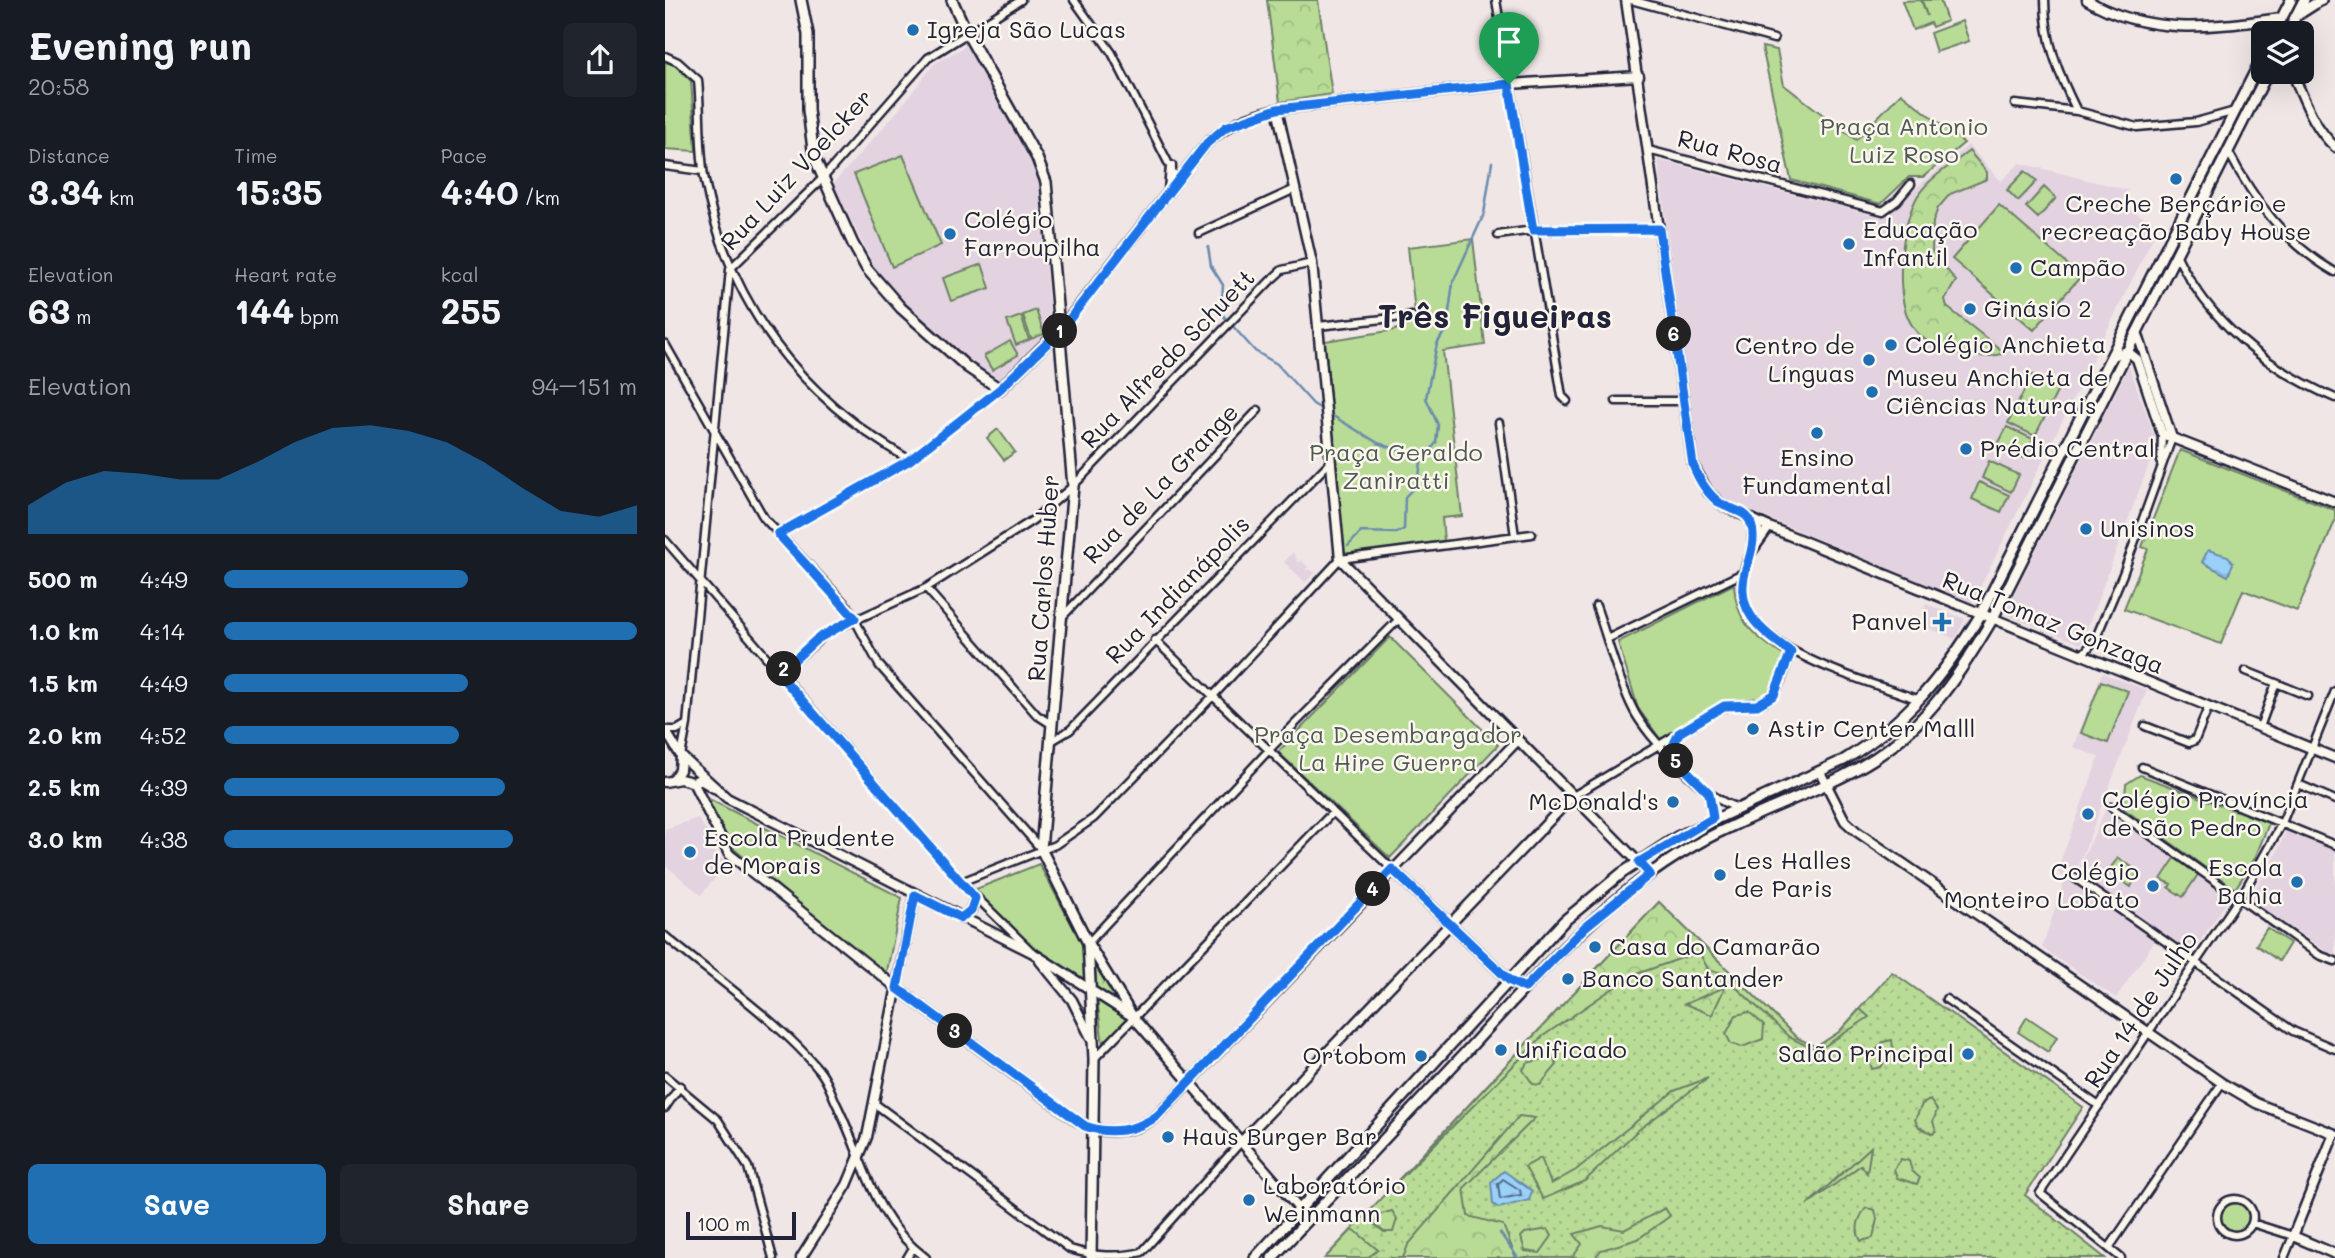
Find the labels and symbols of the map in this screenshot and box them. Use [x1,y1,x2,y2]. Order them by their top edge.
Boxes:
pin [1479,12.0,1539,84]
place label: Igreja São Lucas [927,13,1126,44]
marker: Igreja São Lucas [905,22,921,38]
street label: Rua Luiz Voelcker [713,82,879,256]
park label: Praça Antonio Luiz Roso [1820,110,1988,169]
street label: Rua Rosa [1675,122,1786,179]
marker: Creche Berçário e recreação Baby House [2168,171,2184,187]
place label: Creche Berçário e recreação Baby House [2041,187,2311,246]
place label: Colégio Farroupilha [964,203,1101,262]
place label: Educação Infantil [1863,213,1977,272]
marker: Colégio Farroupilha [942,226,958,242]
marker: Educação Infantil [1841,236,1857,252]
place label: Campão [2030,251,2125,282]
marker: Campão [2008,260,2024,276]
street label: Rua Alfredo Schuett [1073,262,1261,454]
place label: Ginásio 2 [1984,292,2092,323]
district label: Três Figueiras [1378,294,1612,336]
marker: Ginásio 2 [1962,301,1978,317]
pin: 1 [1043,314,1077,348]
pin: 6 [1657,316,1691,352]
place label: Colégio Anchieta [1905,328,2106,359]
place label: Centro de Línguas [1735,329,1855,388]
marker: Colégio Anchieta [1883,337,1899,353]
marker: Centro de Línguas [1861,352,1877,368]
place label: Museu Anchieta de Ciências Naturais [1886,361,2109,420]
marker: Museu Anchieta de Ciências Naturais [1864,384,1880,400]
street label: Rua de La Grange [1075,396,1244,570]
marker: Ensino Fundamental [1809,425,1825,441]
place label: Prédio Central [1980,432,2155,463]
park label: Praça Geraldo Zaniratti [1309,436,1483,495]
place label: Ensino Fundamental [1743,441,1891,500]
marker: Prédio Central [1958,441,1974,457]
street label: Rua Carlos Huber [1020,473,1065,682]
street label: Rua Indianápolis [1098,508,1256,670]
place label: Unisinos [2100,512,2195,543]
marker: Unisinos [2078,521,2094,537]
street label: Rua Tomaz Gonzaga [1938,563,2169,680]
place label: Panvel [1852,605,1928,636]
marker: Panvel [1934,614,1950,630]
pin: 2 [767,652,801,686]
place label: Astir Center Malll [1767,712,1976,743]
park label: Praça Desembargador La Hire Guerra [1254,718,1522,777]
marker: Astir Center Malll [1745,721,1761,737]
pin: 5 [1658,744,1693,778]
place label: Colégio Província de São Pedro [2102,783,2309,842]
place label: McDonald's [1529,785,1659,816]
marker: McDonald's [1665,794,1681,810]
marker: Colégio Província de São Pedro [2080,806,2096,822]
place label: Escola Prudente de Morais [704,821,895,880]
marker: Escola Prudente de Morais [682,844,698,860]
place label: Les Halles de Paris [1734,844,1851,903]
place label: Escola Bahia [2208,851,2283,910]
place label: Colégio Monteiro Lobato [1944,855,2139,914]
marker: Les Halles de Paris [1712,867,1728,883]
pin: 4 [1355,872,1391,906]
marker: Escola Bahia [2289,874,2305,890]
marker: Colégio Monteiro Lobato [2145,878,2161,894]
street label: Rua 14 de Julho [2076,925,2203,1093]
place label: Casa do Camarão [1609,930,1820,961]
marker: Casa do Camarão [1587,939,1603,955]
place label: Banco Santander [1582,962,1784,993]
marker: Banco Santander [1560,971,1576,987]
pin: 3 [937,1014,973,1048]
place label: Unificado [1515,1033,1627,1064]
place label: Salão Principal [1778,1037,1954,1068]
place label: Ortobom [1303,1039,1407,1070]
marker: Unificado [1493,1042,1509,1058]
marker: Salão Principal [1960,1046,1976,1062]
marker: Ortobom [1413,1048,1429,1064]
place label: Haus Burger Bar [1182,1120,1377,1151]
marker: Haus Burger Bar [1160,1129,1176,1145]
place label: Laboratório Weinmann [1263,1169,1406,1228]
marker: Laboratório Weinmann [1241,1192,1257,1208]
scale bar [686,1209,796,1241]

